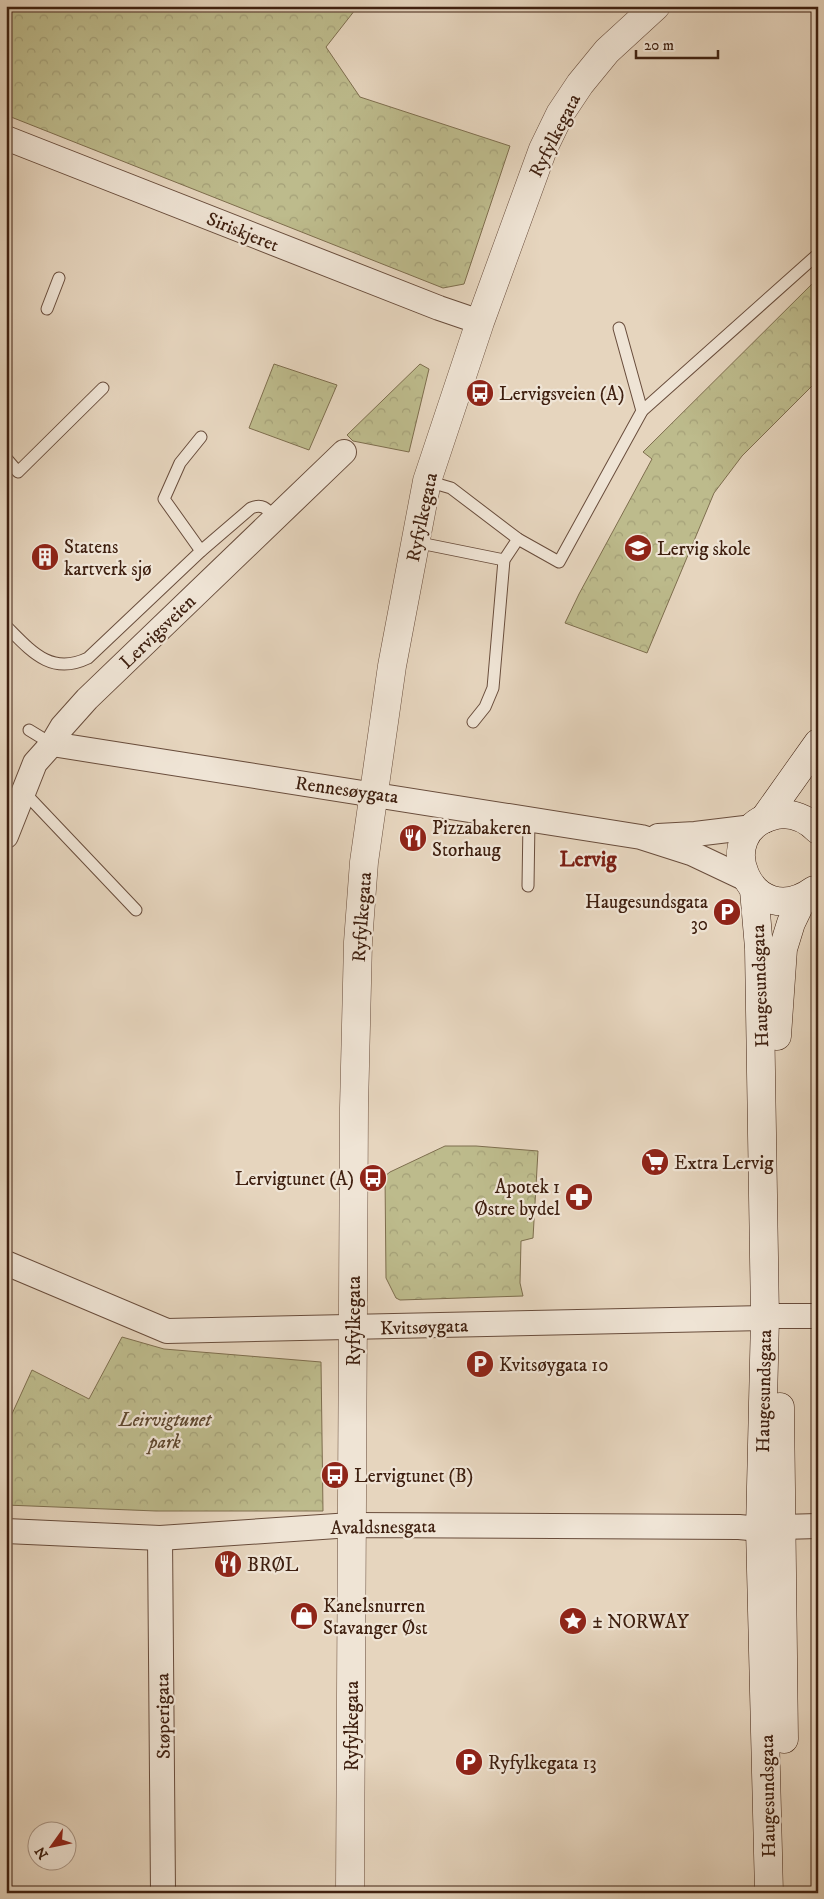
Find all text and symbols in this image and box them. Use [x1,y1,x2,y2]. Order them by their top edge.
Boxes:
scale bar [636,28,719,60]
text: 20 m [644,36,674,55]
street label: Ryfylkegata [525,90,586,181]
street label: Siriskjeret [203,207,282,257]
bus stop icon: Lervigsveien (A) [465,378,495,408]
place label: Lervigsveien (A) [499,383,624,406]
street label: Ryfylkegata [402,471,443,564]
school or university icon: Lervig skole [623,533,653,563]
place label: Statens kartverk sjø [64,536,151,581]
place label: Lervig skole [657,538,751,561]
building icon: Statens kartverk sjø [30,542,60,572]
street label: Lervigsveien [115,590,201,674]
street label: Rennesøygata [294,772,400,809]
place label: Pizzabakeren Storhaug [432,817,531,862]
restaurant icon: Pizzabakeren Storhaug [398,823,428,853]
district label: Lervig [560,847,617,873]
street label: Ryfylkegata [348,871,377,963]
place label: Haugesundsgata 30 [585,891,708,936]
parking icon: Haugesundsgata 30 [712,897,742,927]
street label: Haugesundsgata [747,924,774,1048]
supermarket icon: Extra Lervig [640,1147,670,1177]
place label: Extra Lervig [674,1152,774,1175]
bus stop icon: Lervigtunet (A) [358,1163,388,1193]
place label: Lervigtunet (A) [235,1168,354,1191]
place label: Apotek 1 Østre bydel [474,1176,560,1221]
pharmacy icon: Apotek 1 Østre bydel [564,1182,594,1212]
street label: Ryfylkegata [343,1276,366,1366]
street label: Kvitsøygata [380,1314,469,1341]
street label: Haugesundsgata [752,1329,777,1453]
parking icon: Kvitsøygata 10 [465,1349,495,1379]
place label: Kvitsøygata 10 [499,1354,608,1377]
park label: Leirvigtunet park [118,1409,212,1455]
bus stop icon: Lervigtunet (B) [320,1460,350,1490]
place label: Lervigtunet (B) [354,1465,473,1488]
street label: Avaldsnesgata [330,1515,436,1540]
restaurant icon: BRØL [213,1549,243,1579]
place label: BRØL [247,1554,299,1577]
place label: Kanelsnurren Stavanger Øst [323,1595,428,1640]
shop icon: Kanelsnurren Stavanger Øst [289,1601,319,1631]
place icon: ± NORWAY [558,1606,588,1636]
place label: ± NORWAY [592,1611,690,1634]
street label: Støperigata [151,1673,176,1759]
street label: Ryfylkegata [341,1681,364,1771]
street label: Haugesundsgata [756,1734,781,1858]
parking icon: Ryfylkegata 13 [454,1747,484,1777]
place label: Ryfylkegata 13 [488,1752,597,1775]
north arrow [28,1822,78,1872]
text: N [31,1842,53,1862]

